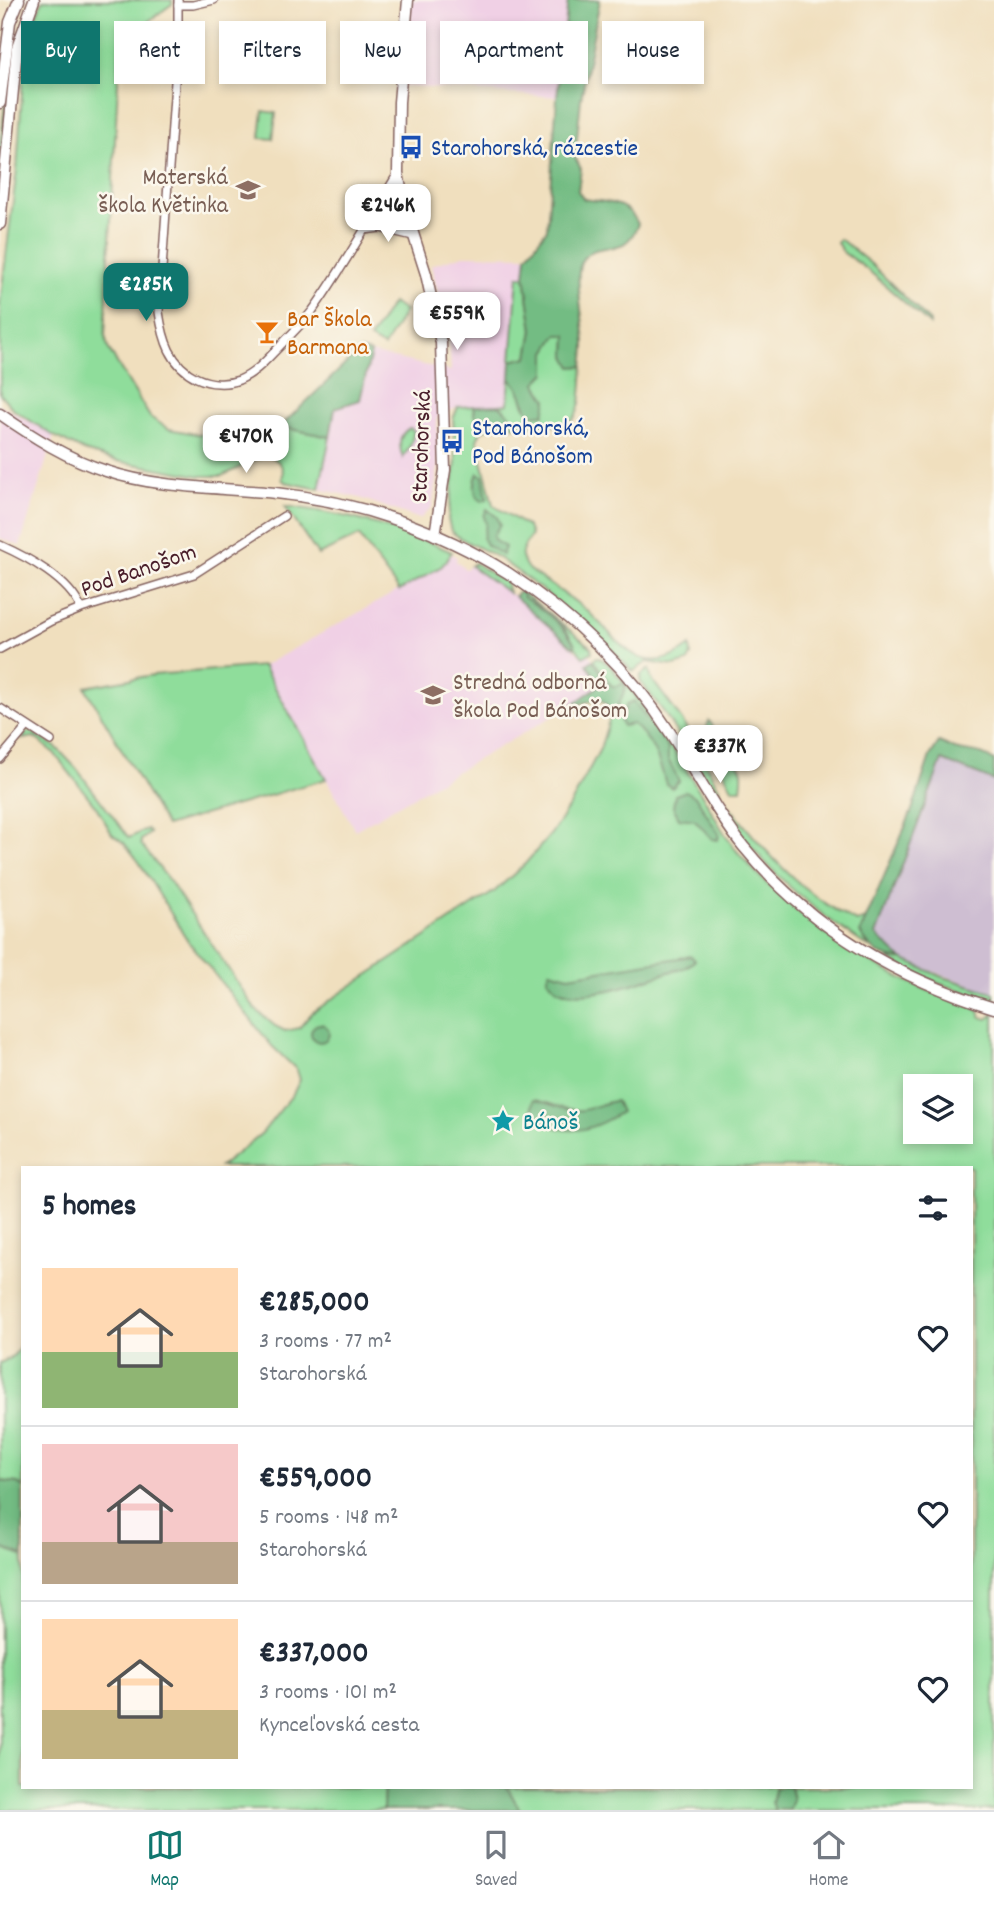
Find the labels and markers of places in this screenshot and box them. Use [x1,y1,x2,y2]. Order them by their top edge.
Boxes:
bus stop icon: Starohorská, rázcestie [397,133,425,161]
place label: Starohorská, rázcestie [431,133,638,167]
place label: Materská škola Květinka [98,162,229,224]
school or university icon: Materská škola Květinka [234,176,262,204]
pin: €246K [339,184,437,244]
pin: €285K [97,264,195,323]
pin: €559K [408,292,506,352]
place label: Bar Škola Barmana [287,304,372,366]
bar icon: Bar Škola Barmana [253,318,281,346]
place label: Starohorská, Pod Bánošom [472,413,593,475]
pin: €470K [197,416,295,475]
bus stop icon: Starohorská, Pod Bánošom [438,427,466,455]
place label: Stredná odborná škola Pod Bánošom [453,667,627,729]
school or university icon: Stredná odborná škola Pod Bánošom [419,681,447,709]
pin: €337K [671,726,769,785]
place icon: Bánoš [489,1107,517,1135]
place label: Bánoš [523,1107,579,1141]

